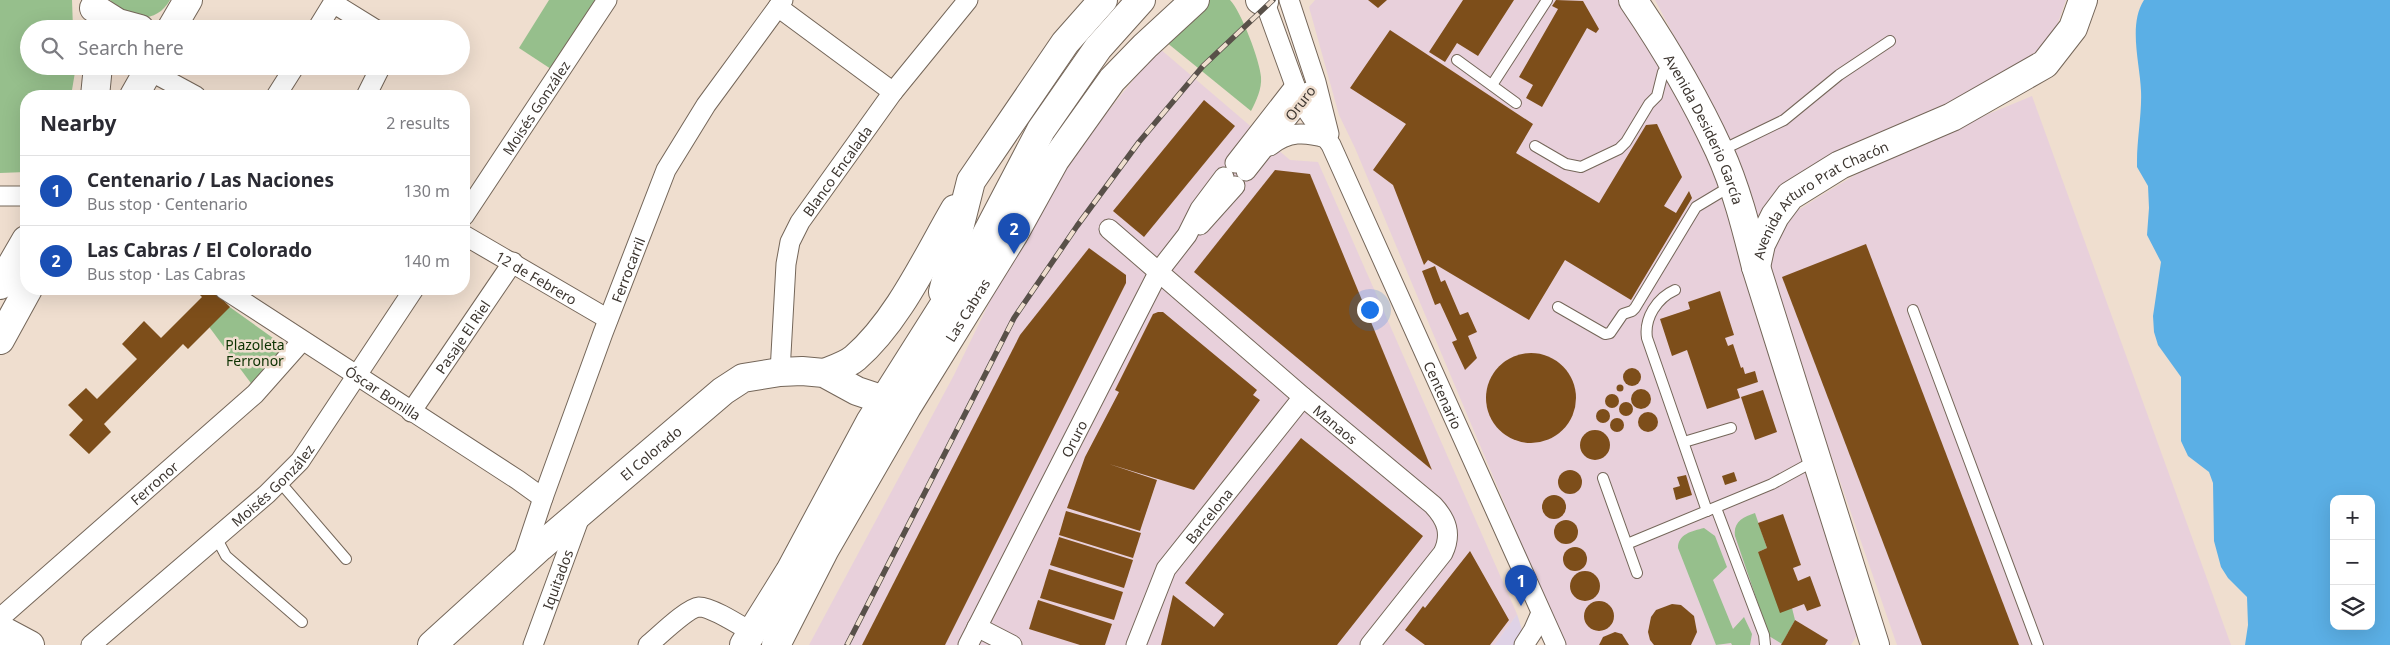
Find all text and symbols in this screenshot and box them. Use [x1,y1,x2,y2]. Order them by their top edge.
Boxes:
search box [20,20,470,75]
icon: search [38,34,66,62]
text: Search here [78,35,184,61]
street label: Avenida Desiderio García [1660,50,1748,206]
street label: Moisés González [498,56,574,159]
street label: Oruro [1280,82,1320,124]
text: Nearby [40,109,116,137]
text: 2 results [386,112,450,134]
street label: Blanco Encalada [798,122,876,220]
street label: Avenida Arturo Prat Chacón [1748,136,1891,261]
text: Centenario / Las Naciones [87,167,334,193]
text: 1 [51,180,61,202]
text: 130 m [403,180,450,202]
text: Bus stop · Centenario [87,193,248,215]
pin: 2 [998,213,1030,254]
street label: Ferrocarril [606,234,649,305]
text: Las Cabras / El Colorado [87,237,312,263]
street label: 12 de Febrero [492,246,581,308]
text: 2 [51,250,61,272]
text: 140 m [403,250,450,272]
text: Bus stop · Las Cabras [87,263,246,285]
street label: Las Cabras [940,274,994,345]
street label: Pasaje El Riel [430,296,494,377]
your location [1357,297,1383,323]
park label: Plazoleta Ferronor [225,335,285,370]
street label: Centenario [1420,358,1467,432]
street label: Óscar Bonilla [342,361,425,424]
street label: Manaos [1309,400,1362,448]
street label: Oruro [1056,417,1091,460]
street label: El Colorado [616,421,685,484]
street label: Moisés González [227,440,318,530]
street label: Ferronor [126,456,182,509]
street label: Barcelona [1181,484,1236,547]
map controls [2330,495,2375,630]
button: + [2330,495,2375,540]
button: − [2330,540,2375,585]
street label: Iquitados [537,546,577,612]
pin: 1 [1505,565,1537,606]
button: layers [2330,585,2375,630]

